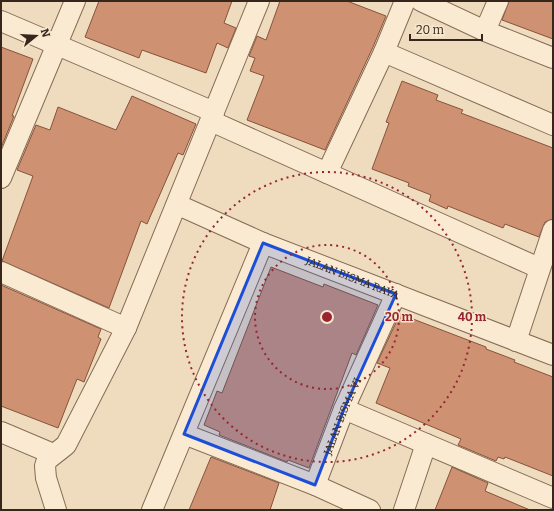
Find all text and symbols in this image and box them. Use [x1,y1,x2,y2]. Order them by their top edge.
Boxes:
north arrow [16,16,56,56]
scale bar [410,16,482,42]
text: 20 m [416,23,445,37]
text: N [38,27,53,40]
street label: JALAN BISMA RAYA [303,254,401,302]
centre of rings [320,310,334,324]
text: 20 m [385,310,414,324]
text: 40 m [458,310,487,324]
street label: JALAN BISMA VI [321,376,364,458]

